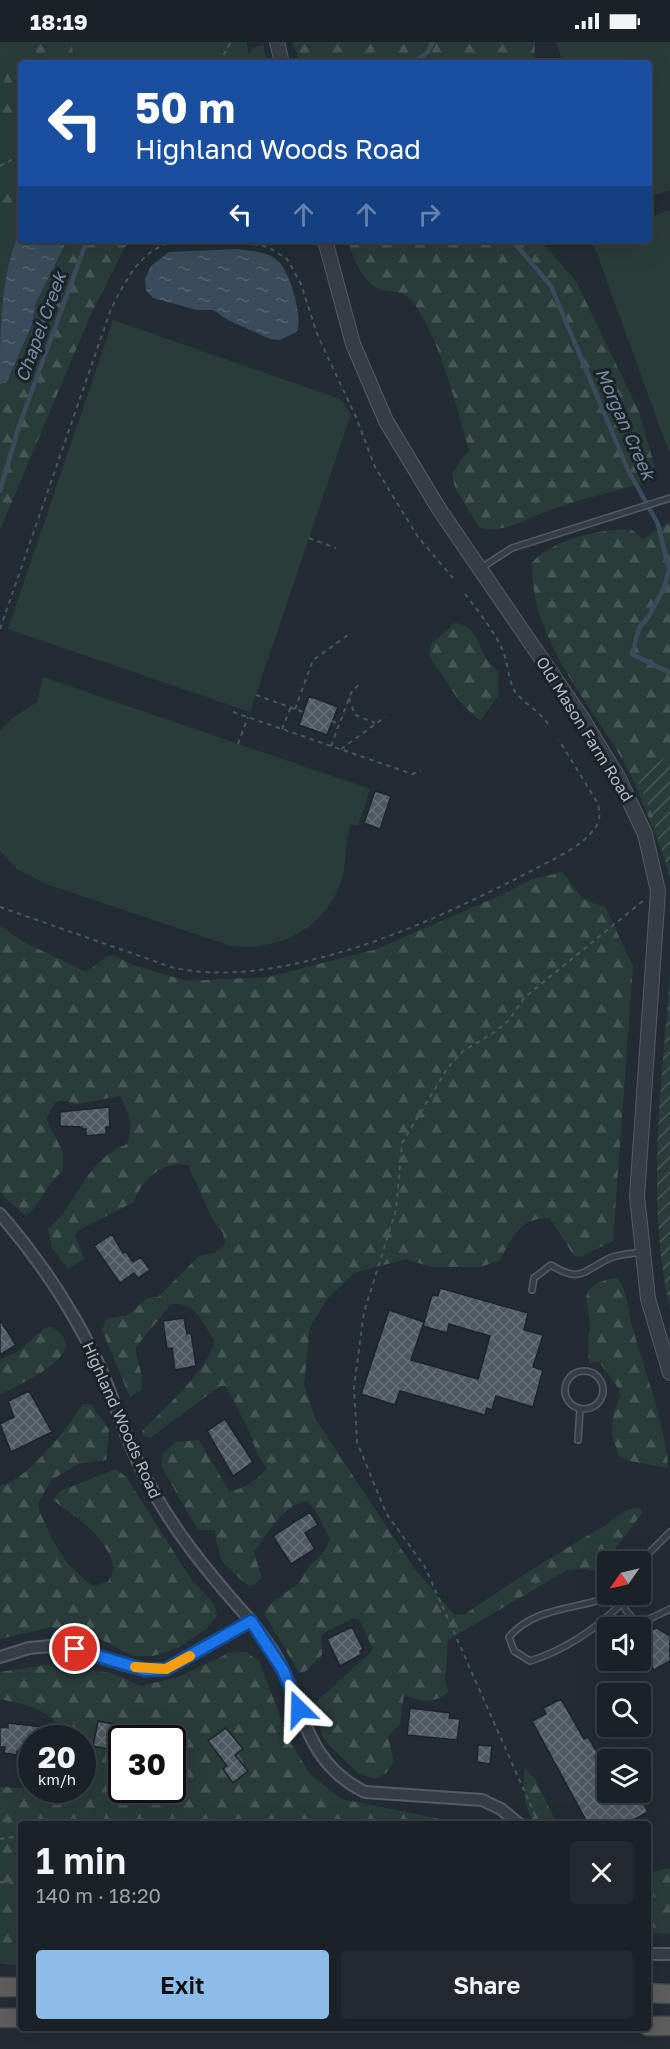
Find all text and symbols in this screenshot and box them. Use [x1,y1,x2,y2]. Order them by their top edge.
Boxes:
text: 18:19 [30,8,88,35]
text: 50 m [135,82,235,132]
icon: left [36,84,114,162]
text: Highland Woods Road [135,133,421,165]
icon: left [224,198,257,231]
icon: ahead [287,198,320,231]
icon: ahead [350,198,383,231]
icon: right [413,198,446,231]
water label: Chapel Creek [10,267,71,385]
water label: Morgan Creek [591,364,661,485]
street label: Old Mason Farm Road [532,653,638,805]
street label: Highland Woods Road [78,1339,166,1501]
north arrow [597,1551,651,1605]
map controls [597,1551,651,1803]
button: sound [597,1617,651,1671]
pin [49,1623,100,1674]
icon: arrive [58,1632,91,1665]
position arrow [267,1677,331,1741]
button: search [597,1683,651,1737]
speed limit sign: 30 [108,1725,186,1803]
text: 20 [38,1739,76,1775]
button: layers [597,1749,651,1803]
text: km/h [38,1770,76,1788]
text: 1 min [36,1839,126,1882]
button: close [570,1841,633,1904]
text: 140 m · 18:20 [36,1883,161,1907]
button: Exit [36,1950,329,2019]
button: Share [341,1950,633,2019]

